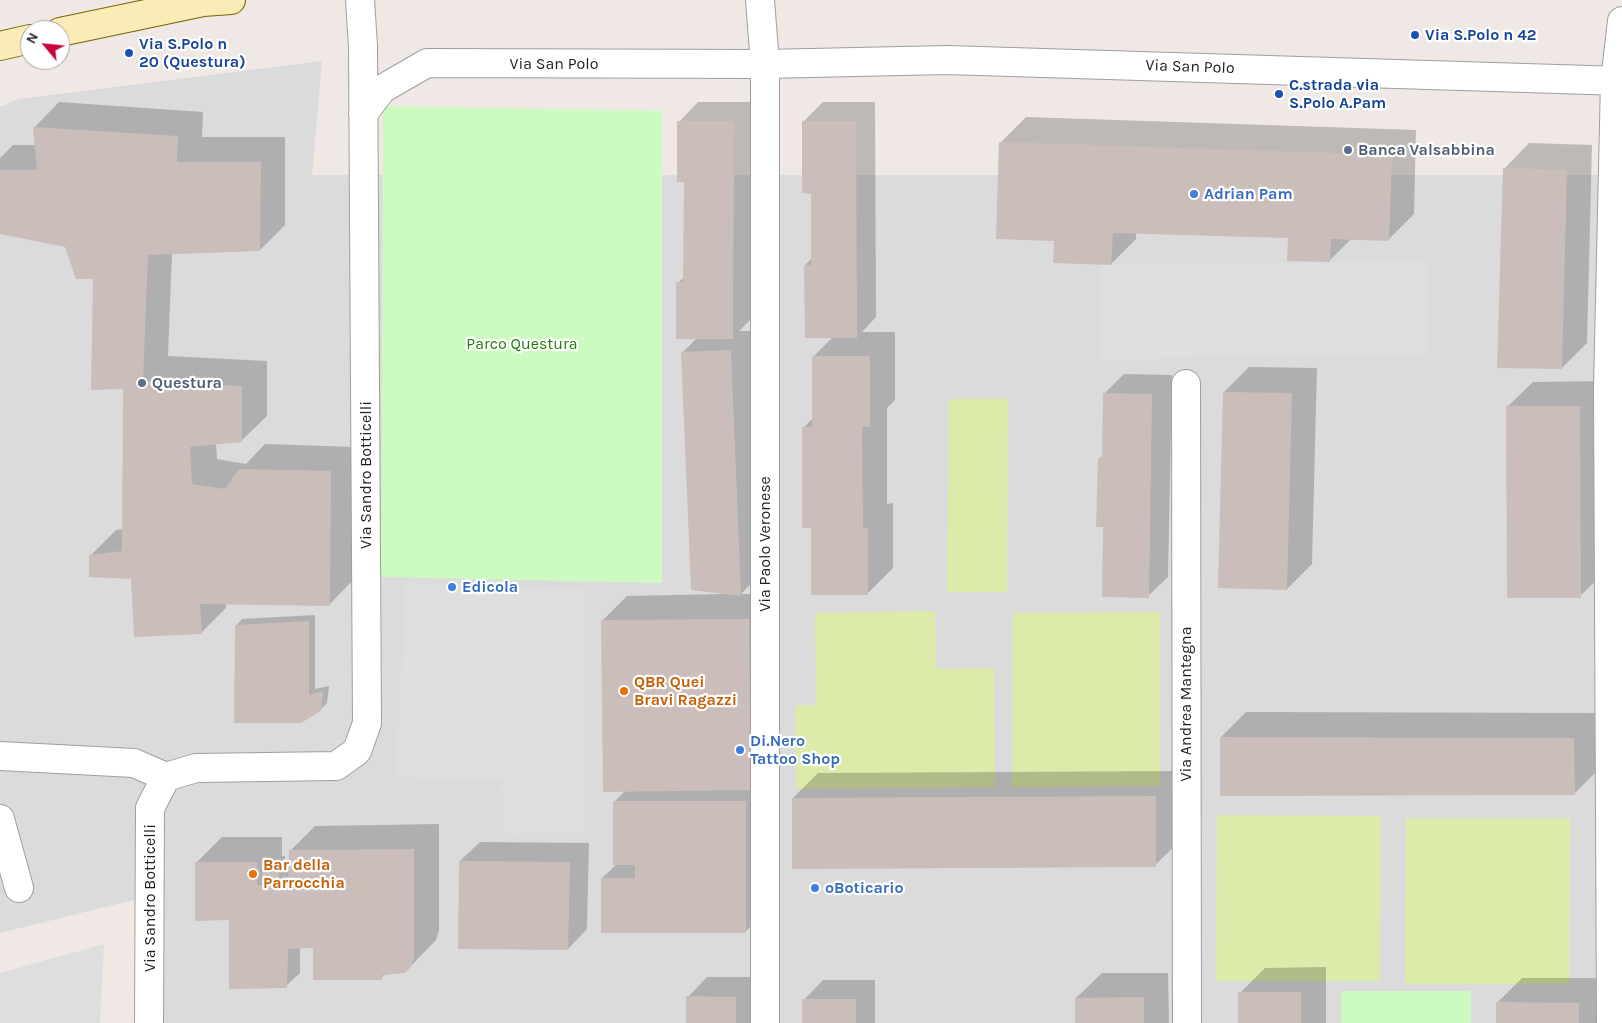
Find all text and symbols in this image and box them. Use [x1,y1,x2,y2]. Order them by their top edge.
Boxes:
north arrow [20,20,70,70]
place label: Via S.Polo n 42 [1425,25,1536,45]
marker: Via S.Polo n 42 [1409,29,1421,41]
text: N [22,30,42,47]
place label: Via S.Polo n 20 (Questura) [139,34,246,72]
marker: Via S.Polo n 20 (Questura) [123,47,135,59]
street label: Via San Polo [509,54,599,74]
street label: Via San Polo [1145,56,1235,78]
place label: C.strada via S.Polo A.Pam [1289,75,1386,113]
marker: C.strada via S.Polo A.Pam [1273,88,1285,100]
place label: Banca Valsabbina [1358,140,1495,160]
marker: Banca Valsabbina [1342,144,1354,156]
place label: Adrian Pam [1204,184,1293,204]
marker: Adrian Pam [1188,188,1200,200]
park label: Parco Questura [466,334,578,354]
place label: Questura [152,373,222,393]
marker: Questura [136,377,148,389]
street label: Via Sandro Botticelli [356,401,376,549]
street label: Via Paolo Veronese [755,476,775,612]
place label: Edicola [462,577,518,597]
marker: Edicola [446,581,458,593]
street label: Via Andrea Mantegna [1176,626,1196,782]
place label: QBR Quei Bravi Ragazzi [634,672,737,710]
marker: QBR Quei Bravi Ragazzi [618,685,630,697]
place label: Di.Nero Tattoo Shop [750,731,840,769]
marker: Di.Nero Tattoo Shop [734,744,746,756]
street label: Via Sandro Botticelli [140,824,160,972]
place label: Bar della Parrocchia [263,855,345,893]
marker: Bar della Parrocchia [247,868,259,880]
place label: oBoticario [825,878,903,898]
marker: oBoticario [809,882,821,894]

